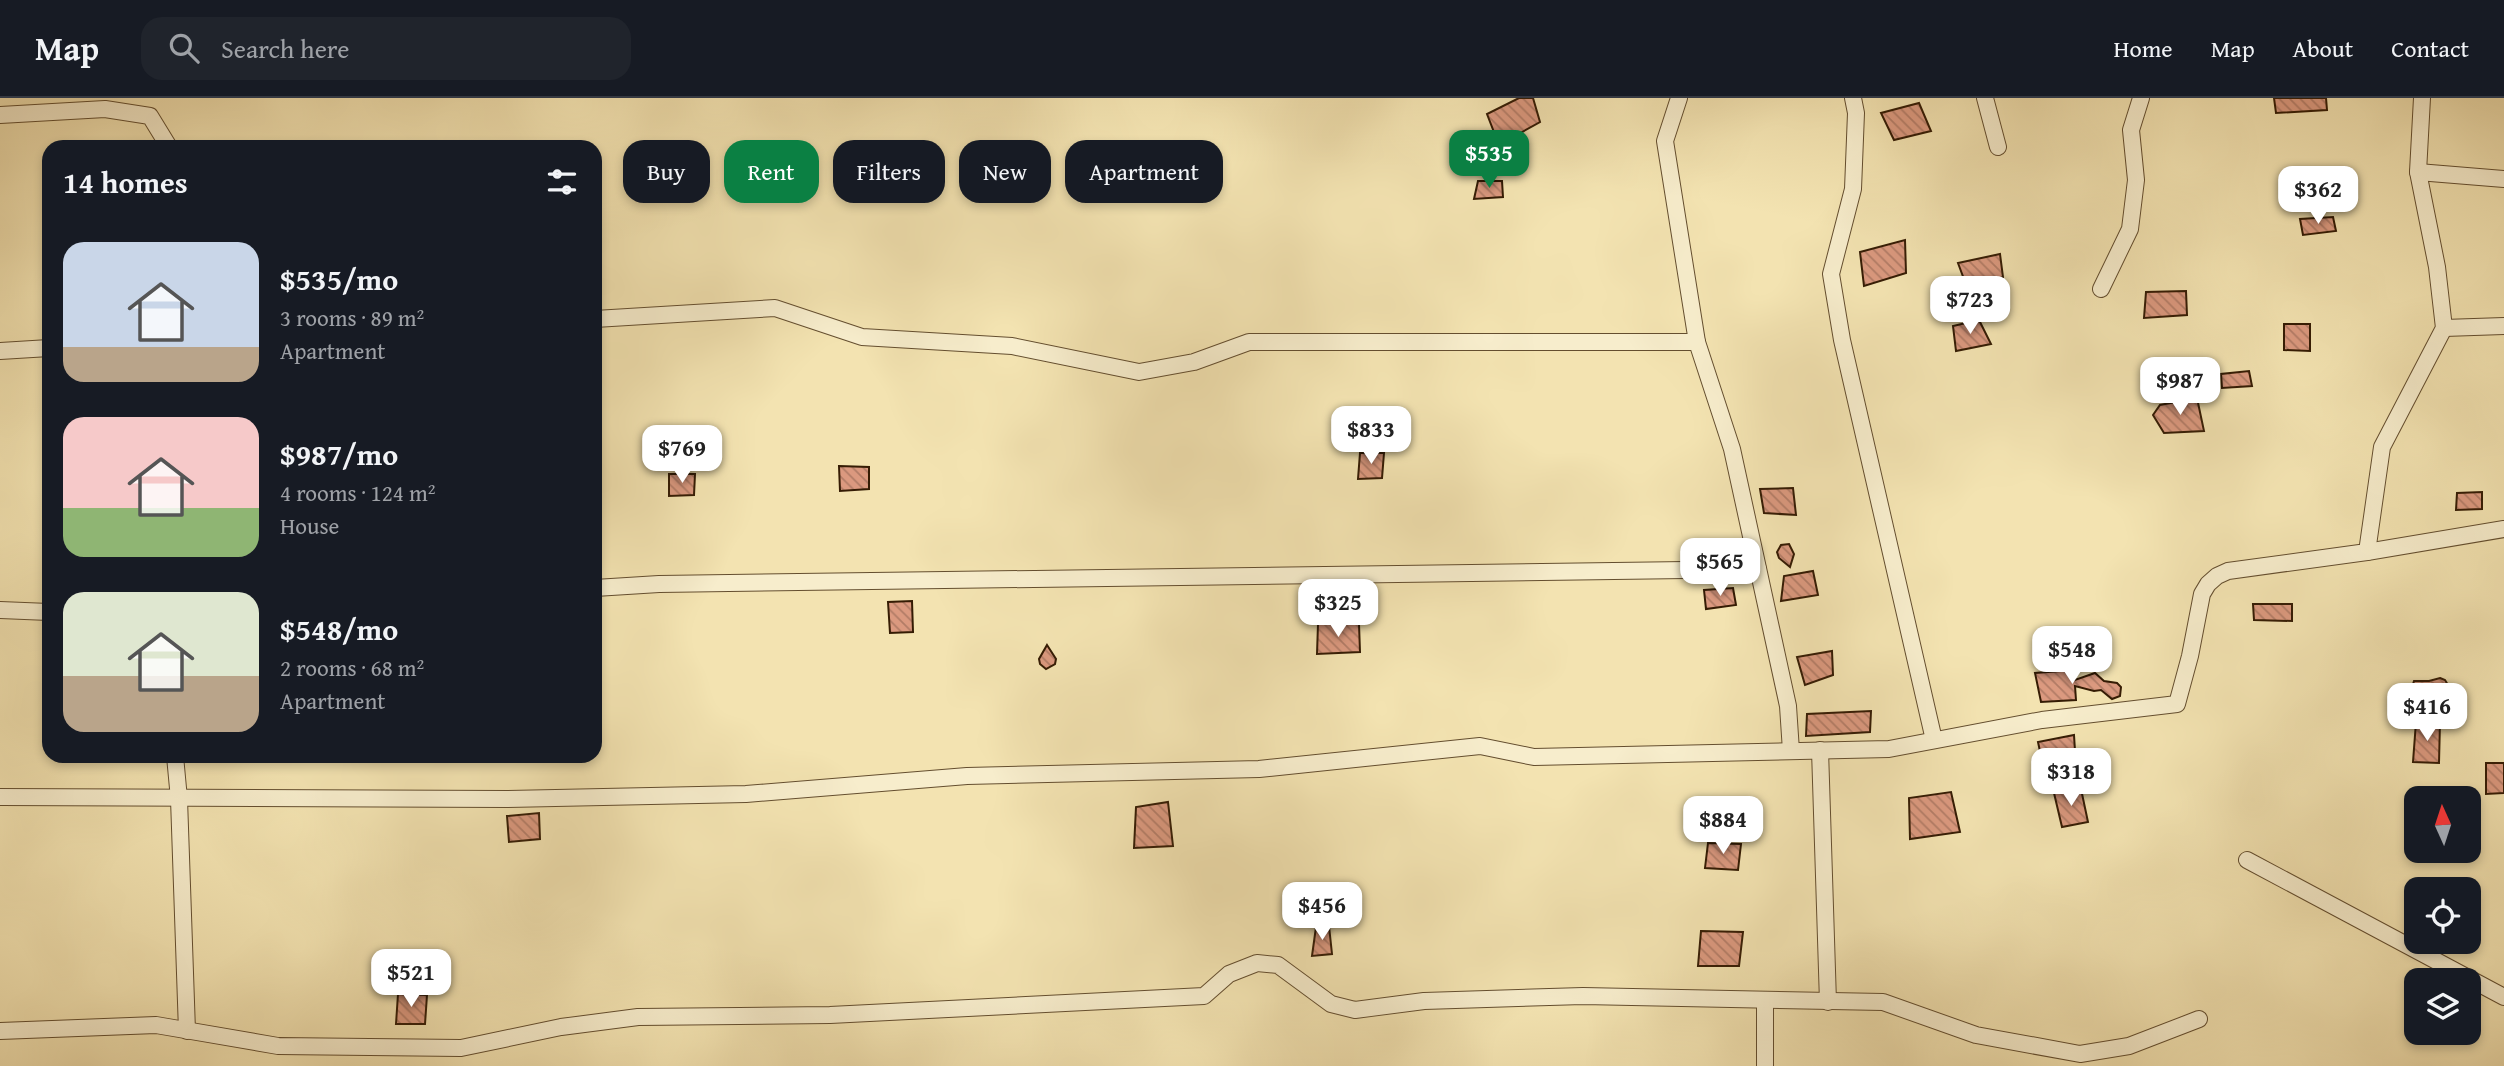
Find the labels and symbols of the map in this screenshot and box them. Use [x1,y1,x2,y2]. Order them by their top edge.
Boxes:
pin: $535 [1448,130,1530,190]
pin: $362 [2277,166,2359,226]
pin: $723 [1929,276,2011,336]
pin: $987 [2139,358,2221,417]
pin: $833 [1330,406,1412,466]
pin: $769 [641,426,723,485]
pin: $565 [1679,538,1761,598]
pin: $325 [1297,580,1379,639]
pin: $548 [2031,626,2113,686]
pin: $416 [2386,684,2468,743]
pin: $318 [2030,748,2112,808]
north arrow [2404,786,2482,863]
pin: $884 [1682,796,1764,856]
pin: $456 [1281,882,1363,942]
pin: $521 [370,950,452,1009]

